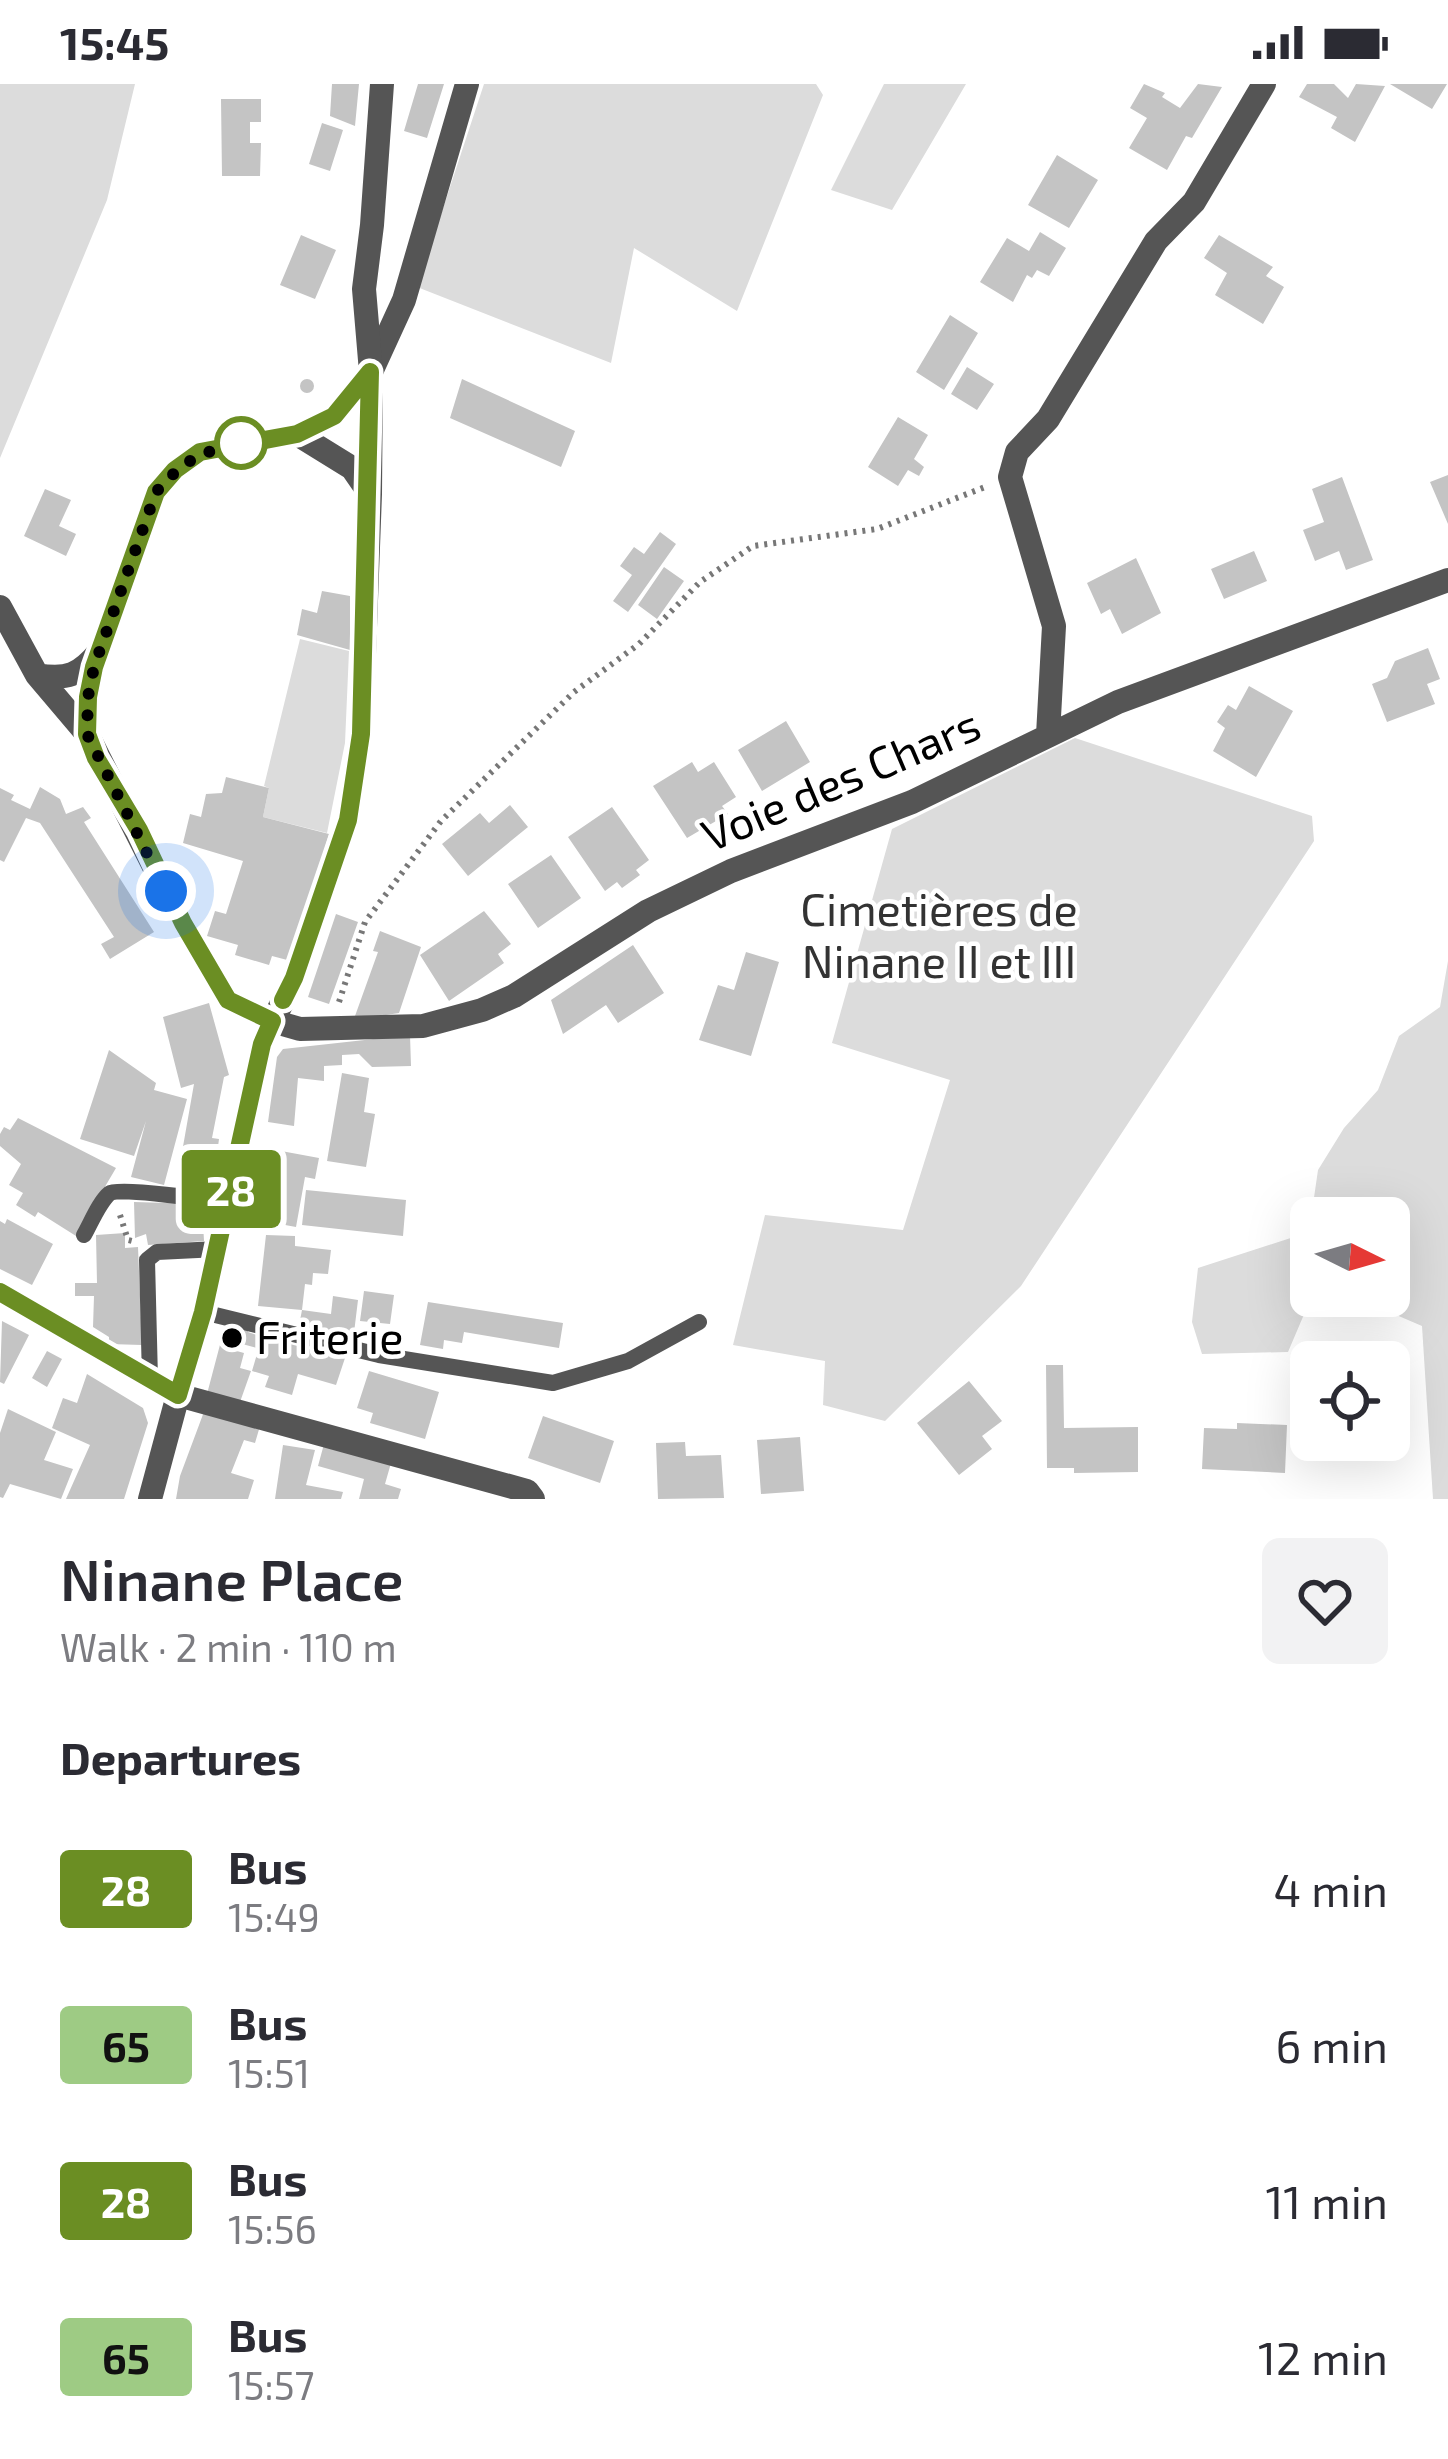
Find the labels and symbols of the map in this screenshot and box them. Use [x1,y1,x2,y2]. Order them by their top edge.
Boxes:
unlabelled marker [216,418,266,468]
street label: Voie des Chars [693,695,987,861]
your location [136,861,196,921]
park label: Cimetières de Ninane II et III [800,881,1078,987]
line badge: 28 [177,1150,285,1228]
north arrow [1290,1197,1410,1317]
place label: Friterie [256,1309,403,1363]
marker: Friterie [219,1325,245,1351]

